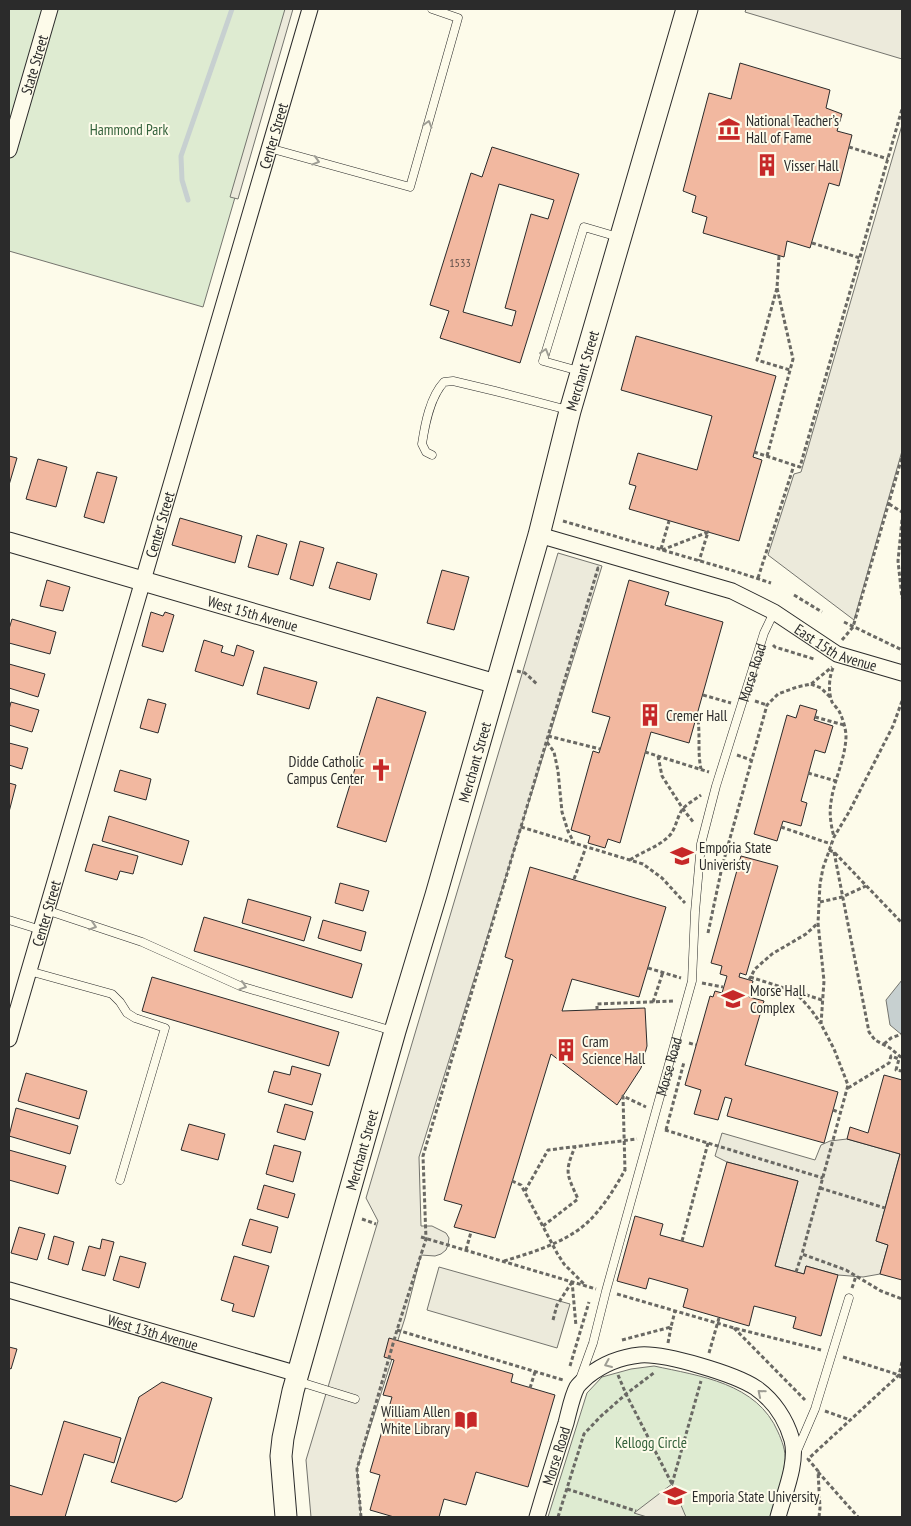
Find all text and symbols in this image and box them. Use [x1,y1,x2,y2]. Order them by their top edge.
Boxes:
street label: State Street [16,33,52,97]
street label: Center Street [254,101,292,171]
place label: National Teacher’s Hall of Fame [746,111,839,147]
museum icon: National Teacher’s Hall of Fame [716,116,742,142]
park label: Hammond Park [90,120,168,139]
one-way arrow [422,120,433,128]
building icon: Visser Hall [754,152,780,178]
one-way arrow [312,155,320,165]
place label: Visser Hall [783,156,839,175]
house number: 1533 [449,255,471,270]
street label: Merchant Street [561,328,602,413]
one-way arrow [540,349,550,357]
street label: Center Street [141,489,178,560]
street label: West 15th Avenue [205,591,300,635]
street label: East 15th Avenue [791,619,879,675]
street label: Morse Road [734,641,770,704]
building icon: Cremer Hall [637,702,663,728]
place label: Cremer Hall [666,706,728,725]
street label: Merchant Street [454,719,495,804]
place label: Didde Catholic Campus Center [287,752,365,788]
church icon: Didde Catholic Campus Center [368,757,394,783]
place label: Emporia State Univeristy [699,838,772,874]
school or university icon: Emporia State Univeristy [669,843,695,869]
street label: Center Street [27,878,64,949]
one-way arrow [88,920,96,930]
one-way arrow [238,981,247,991]
place label: Morse Hall Complex [750,981,806,1017]
school or university icon: Morse Hall Complex [720,986,746,1012]
place label: Cram Science Hall [582,1032,646,1068]
street label: Morse Road [651,1035,686,1098]
building icon: Cram Science Hall [553,1037,579,1063]
street label: Merchant Street [341,1107,382,1192]
street label: West 13th Avenue [106,1310,200,1354]
one-way arrow [604,1357,613,1368]
one-way arrow [758,1390,767,1399]
place label: William Allen White Library [381,1402,450,1438]
library icon: William Allen White Library [453,1407,479,1433]
street label: Morse Road [538,1424,574,1487]
park label: Kellogg Circle [615,1433,687,1452]
school or university icon: Emporia State University [662,1483,688,1509]
place label: Emporia State University [692,1487,820,1506]

